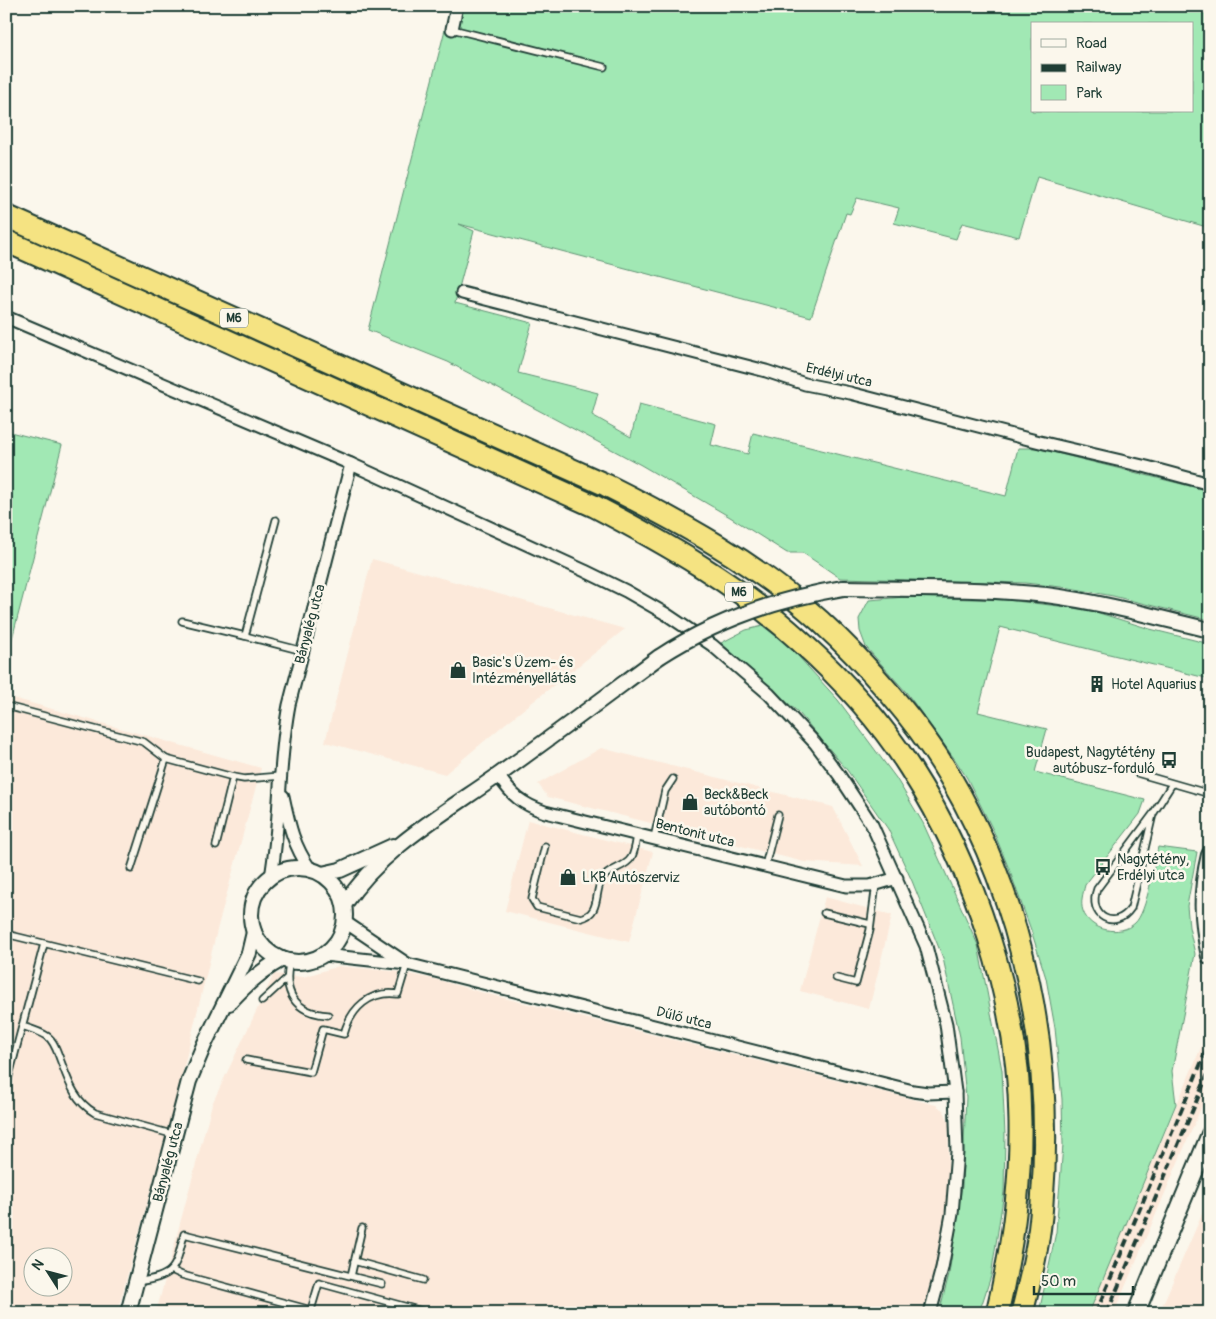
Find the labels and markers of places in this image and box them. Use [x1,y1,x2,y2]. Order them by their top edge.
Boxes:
place label: Basic's Üzem- és Intézményellátás [472,654,577,687]
shop icon: Basic's Üzem- és Intézményellátás [448,660,468,680]
building icon: Hotel Aquarius [1087,674,1107,694]
place label: Hotel Aquarius [1111,676,1197,693]
place label: Budapest, Nagytétény autóbusz-forduló [1026,744,1155,777]
bus stop icon: Budapest, Nagytétény autóbusz-forduló [1159,750,1179,770]
place label: Beck&Beck autóbontó [704,786,768,819]
shop icon: Beck&Beck autóbontó [680,792,700,812]
place label: Nagytétény, Erdélyi utca [1117,851,1189,884]
bus stop icon: Nagytétény, Erdélyi utca [1093,857,1113,877]
shop icon: LKB Autószerviz [558,867,578,887]
place label: LKB Autószerviz [582,869,680,886]

